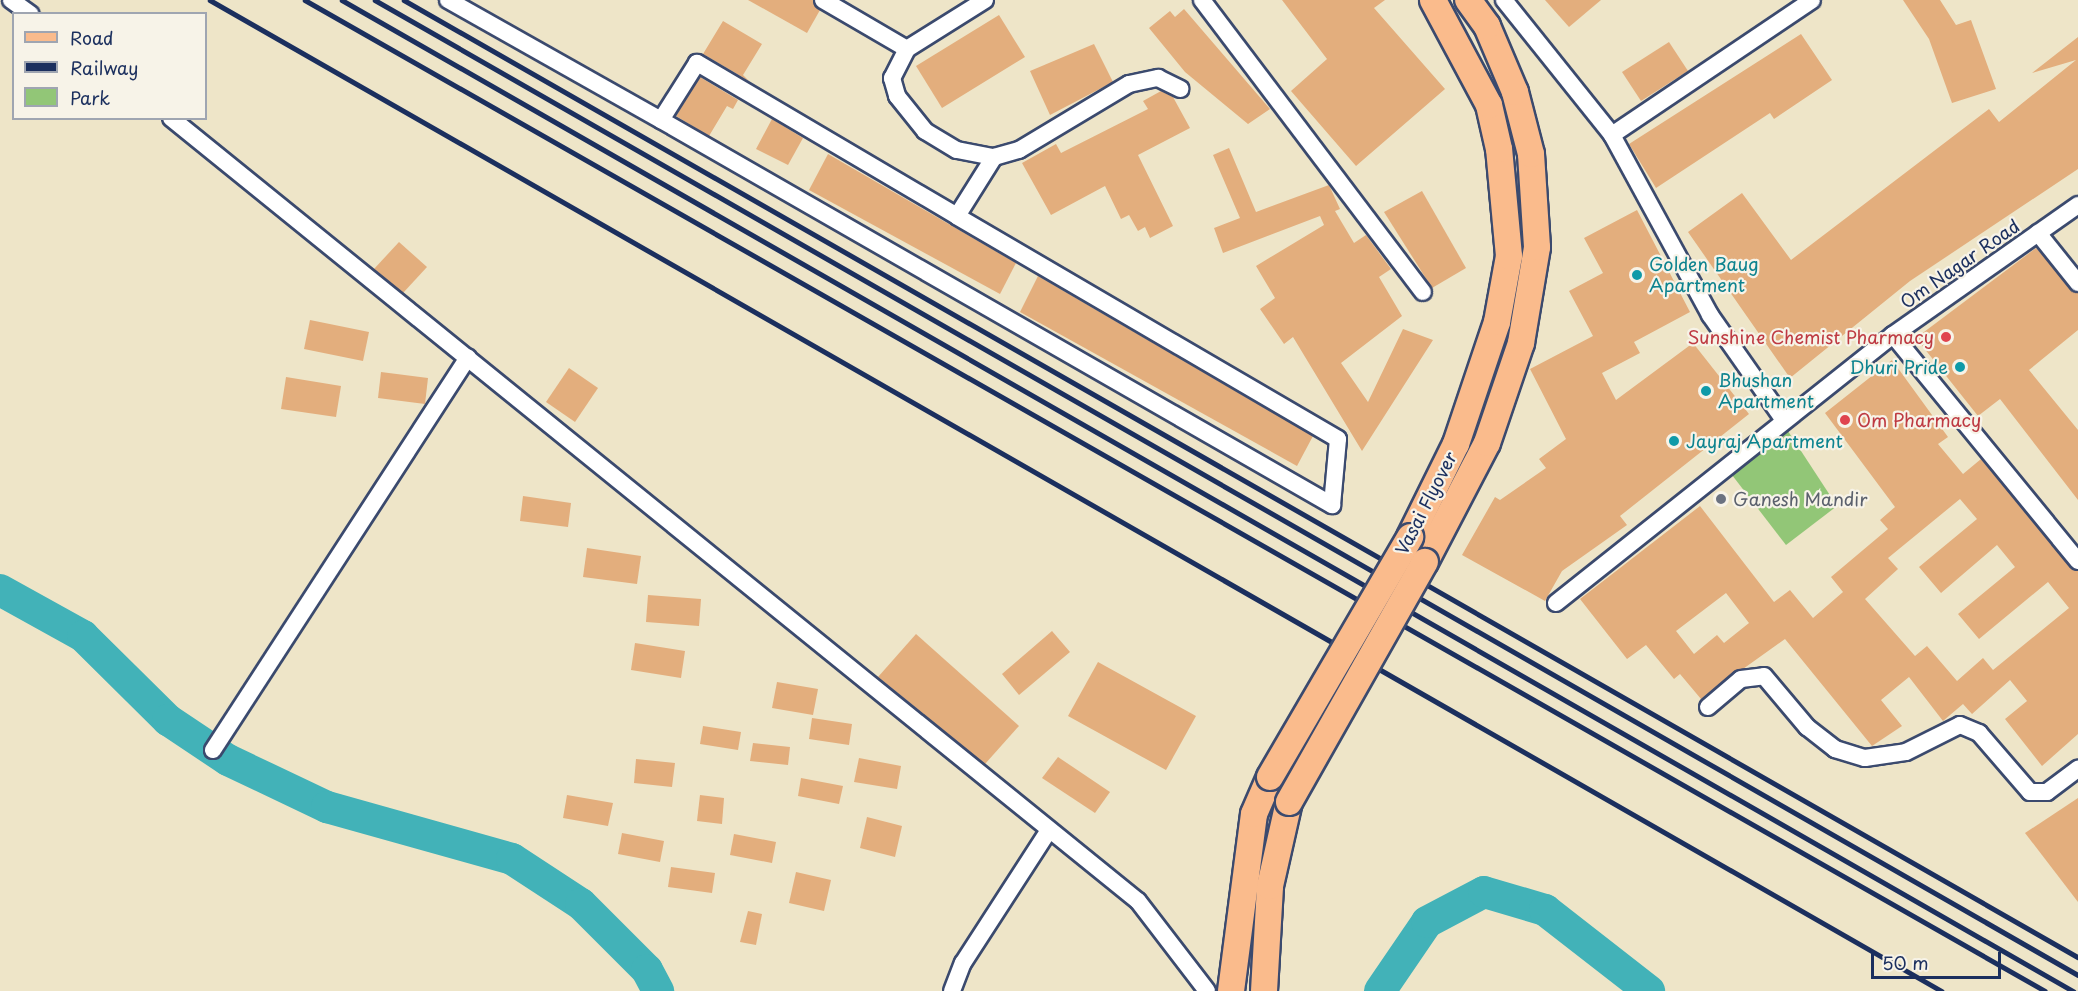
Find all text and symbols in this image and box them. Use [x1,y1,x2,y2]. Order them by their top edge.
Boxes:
legend [12,12,207,120]
text: Road [70,24,114,51]
text: Railway [70,54,138,81]
text: Park [70,84,110,111]
street label: Om Nagar Road [1896,215,2024,313]
place label: Golden Baug Apartment [1649,254,1759,296]
marker: Golden Baug Apartment [1630,268,1644,282]
place label: Sunshine Chemist Pharmacy [1685,326,1934,348]
marker: Sunshine Chemist Pharmacy [1939,330,1953,344]
place label: Dhuri Pride [1849,356,1948,378]
marker: Dhuri Pride [1953,360,1967,374]
place label: Bhushan Apartment [1718,370,1814,412]
marker: Bhushan Apartment [1699,384,1713,398]
place label: Om Pharmacy [1857,409,1983,431]
marker: Om Pharmacy [1838,413,1852,427]
place label: Jayraj Apartment [1686,430,1843,452]
marker: Jayraj Apartment [1667,434,1681,448]
street label: Vasai Flyover [1391,447,1461,559]
place label: Ganesh Mandir [1733,488,1868,510]
marker: Ganesh Mandir [1714,492,1728,506]
scale bar [1874,940,2004,978]
text: 50 m [1882,949,1929,976]

